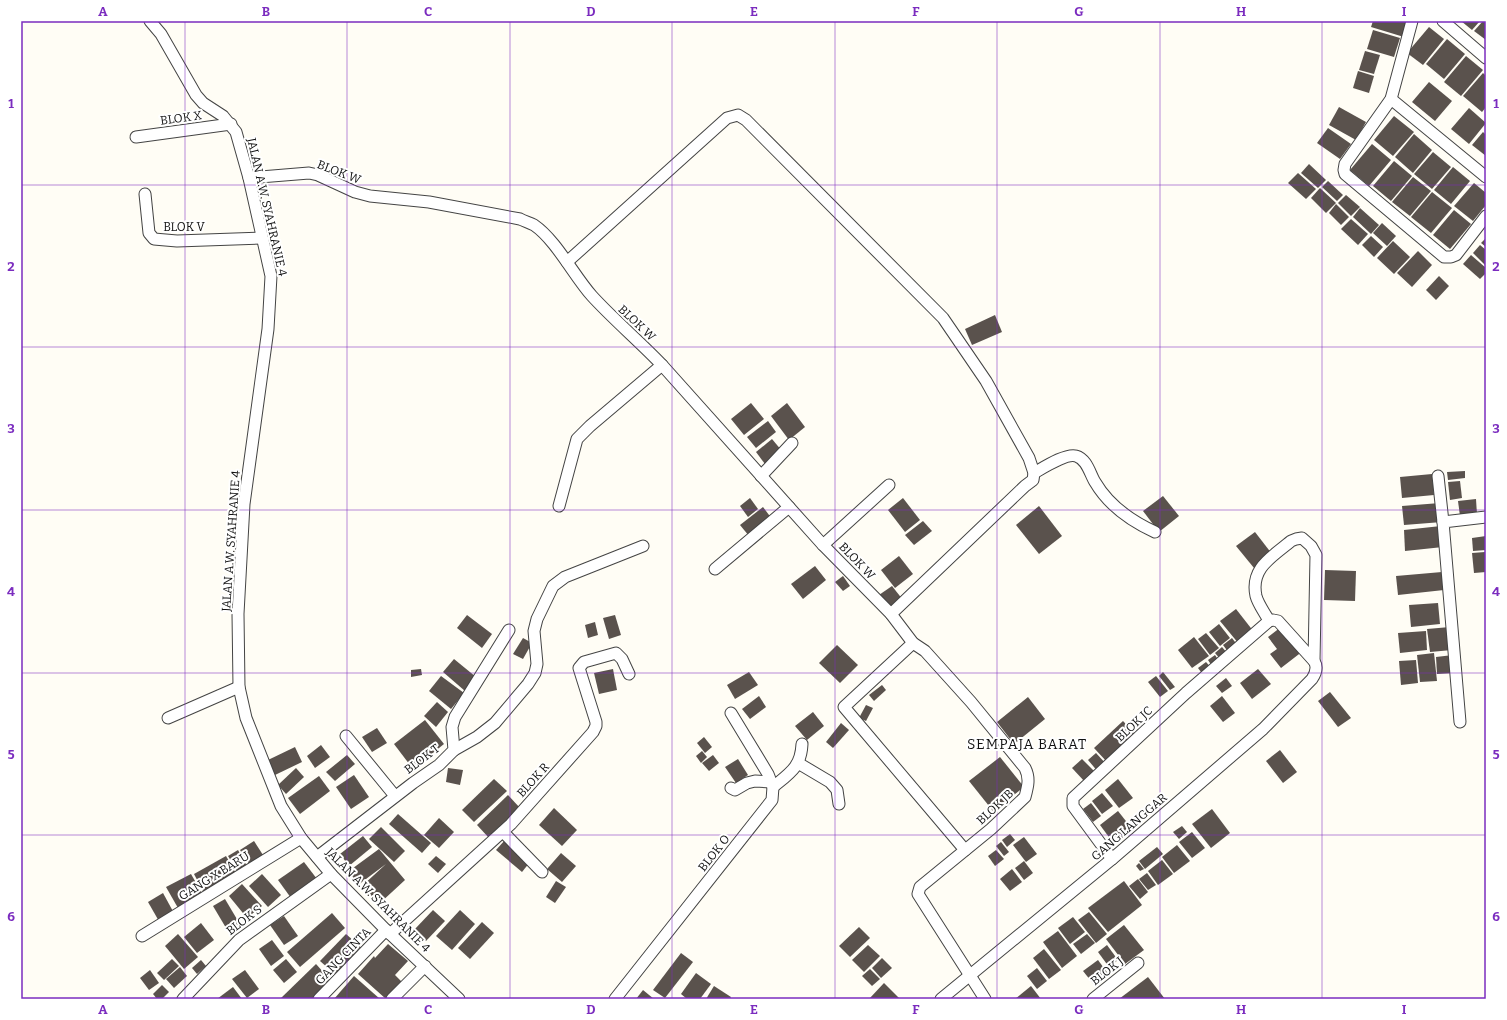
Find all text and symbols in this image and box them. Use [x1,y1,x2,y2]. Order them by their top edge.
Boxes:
text: A [98,4,108,19]
text: B [262,4,270,19]
text: C [424,4,432,19]
text: D [586,4,596,19]
text: E [750,4,758,19]
text: F [912,4,920,19]
text: G [1074,4,1084,19]
text: H [1236,4,1246,19]
text: I [1402,4,1407,19]
text: 1 [8,96,14,111]
text: 1 [1493,96,1499,111]
street label: BLOK X [159,108,203,128]
street label: JALAN A.W. SYAHRANIE 4 [244,136,290,278]
street label: BLOK W [315,157,364,187]
street label: BLOK V [163,220,206,234]
text: 2 [7,259,15,274]
text: 2 [1492,259,1500,274]
street label: BLOK W [616,302,659,344]
text: 3 [7,421,15,436]
text: 3 [1492,421,1500,436]
street label: JALAN A.W. SYAHRANIE 4 [219,470,243,613]
street label: BLOK W [836,540,878,583]
text: 4 [7,584,15,599]
text: 4 [1492,584,1500,599]
street label: BLOK JC [1113,703,1155,745]
district label: SEMPAJA BARAT [967,736,1087,753]
street label: BLOK T [402,741,442,777]
text: 5 [7,747,15,762]
text: 5 [1492,747,1500,762]
street label: BLOK R [514,760,552,800]
street label: BLOK JB [974,787,1016,827]
street label: GANG LANGGAR [1088,790,1170,864]
street label: BLOK O [695,832,733,874]
street label: JALAN A.W. SYAHRANIE 4 [322,844,433,955]
street label: GANG X BARU [176,849,252,903]
street label: BLOK S [224,902,264,938]
text: 6 [7,909,15,924]
text: 6 [1492,909,1500,924]
street label: GANG CINTA [312,924,374,987]
street label: BLOK J [1088,954,1126,988]
text: A [98,1002,108,1017]
text: B [262,1002,270,1017]
text: C [424,1002,432,1017]
text: D [586,1002,596,1017]
text: E [750,1002,758,1017]
text: F [912,1002,920,1017]
text: G [1074,1002,1084,1017]
text: H [1236,1002,1246,1017]
text: I [1402,1002,1407,1017]

